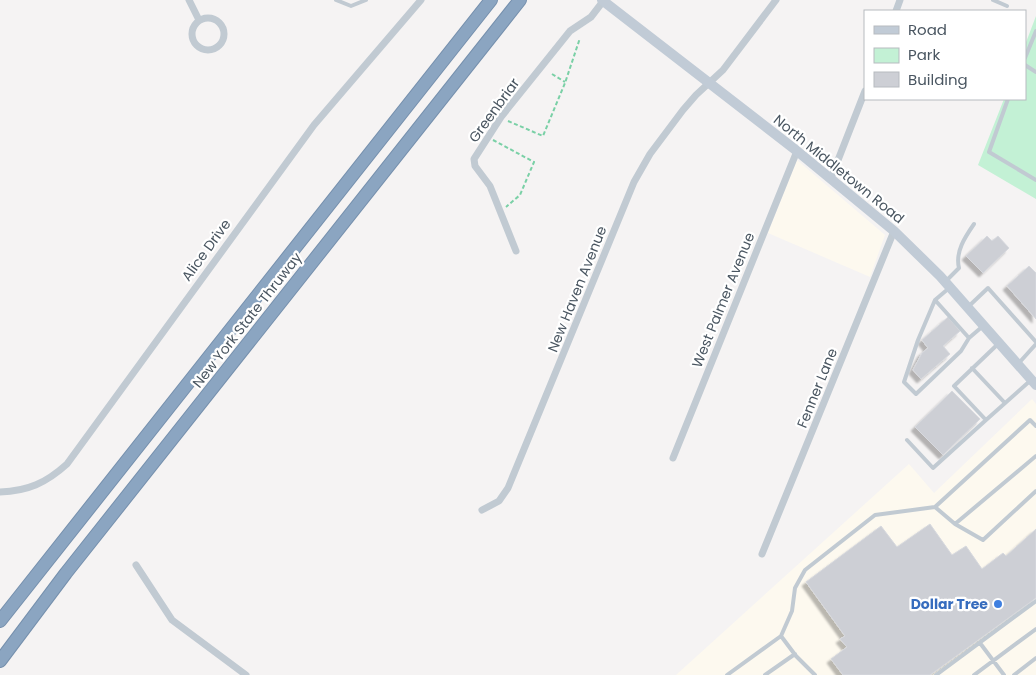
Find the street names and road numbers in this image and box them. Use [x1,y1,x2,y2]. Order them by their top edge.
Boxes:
street label: Greenbriar [464,74,524,146]
street label: North Middletown Road [769,110,909,228]
street label: Alice Drive [177,215,236,285]
street label: New Haven Avenue [542,223,612,355]
street label: West Palmer Avenue [687,229,759,371]
street label: New York State Thruway [188,248,306,392]
street label: Fenner Lane [792,345,842,431]

